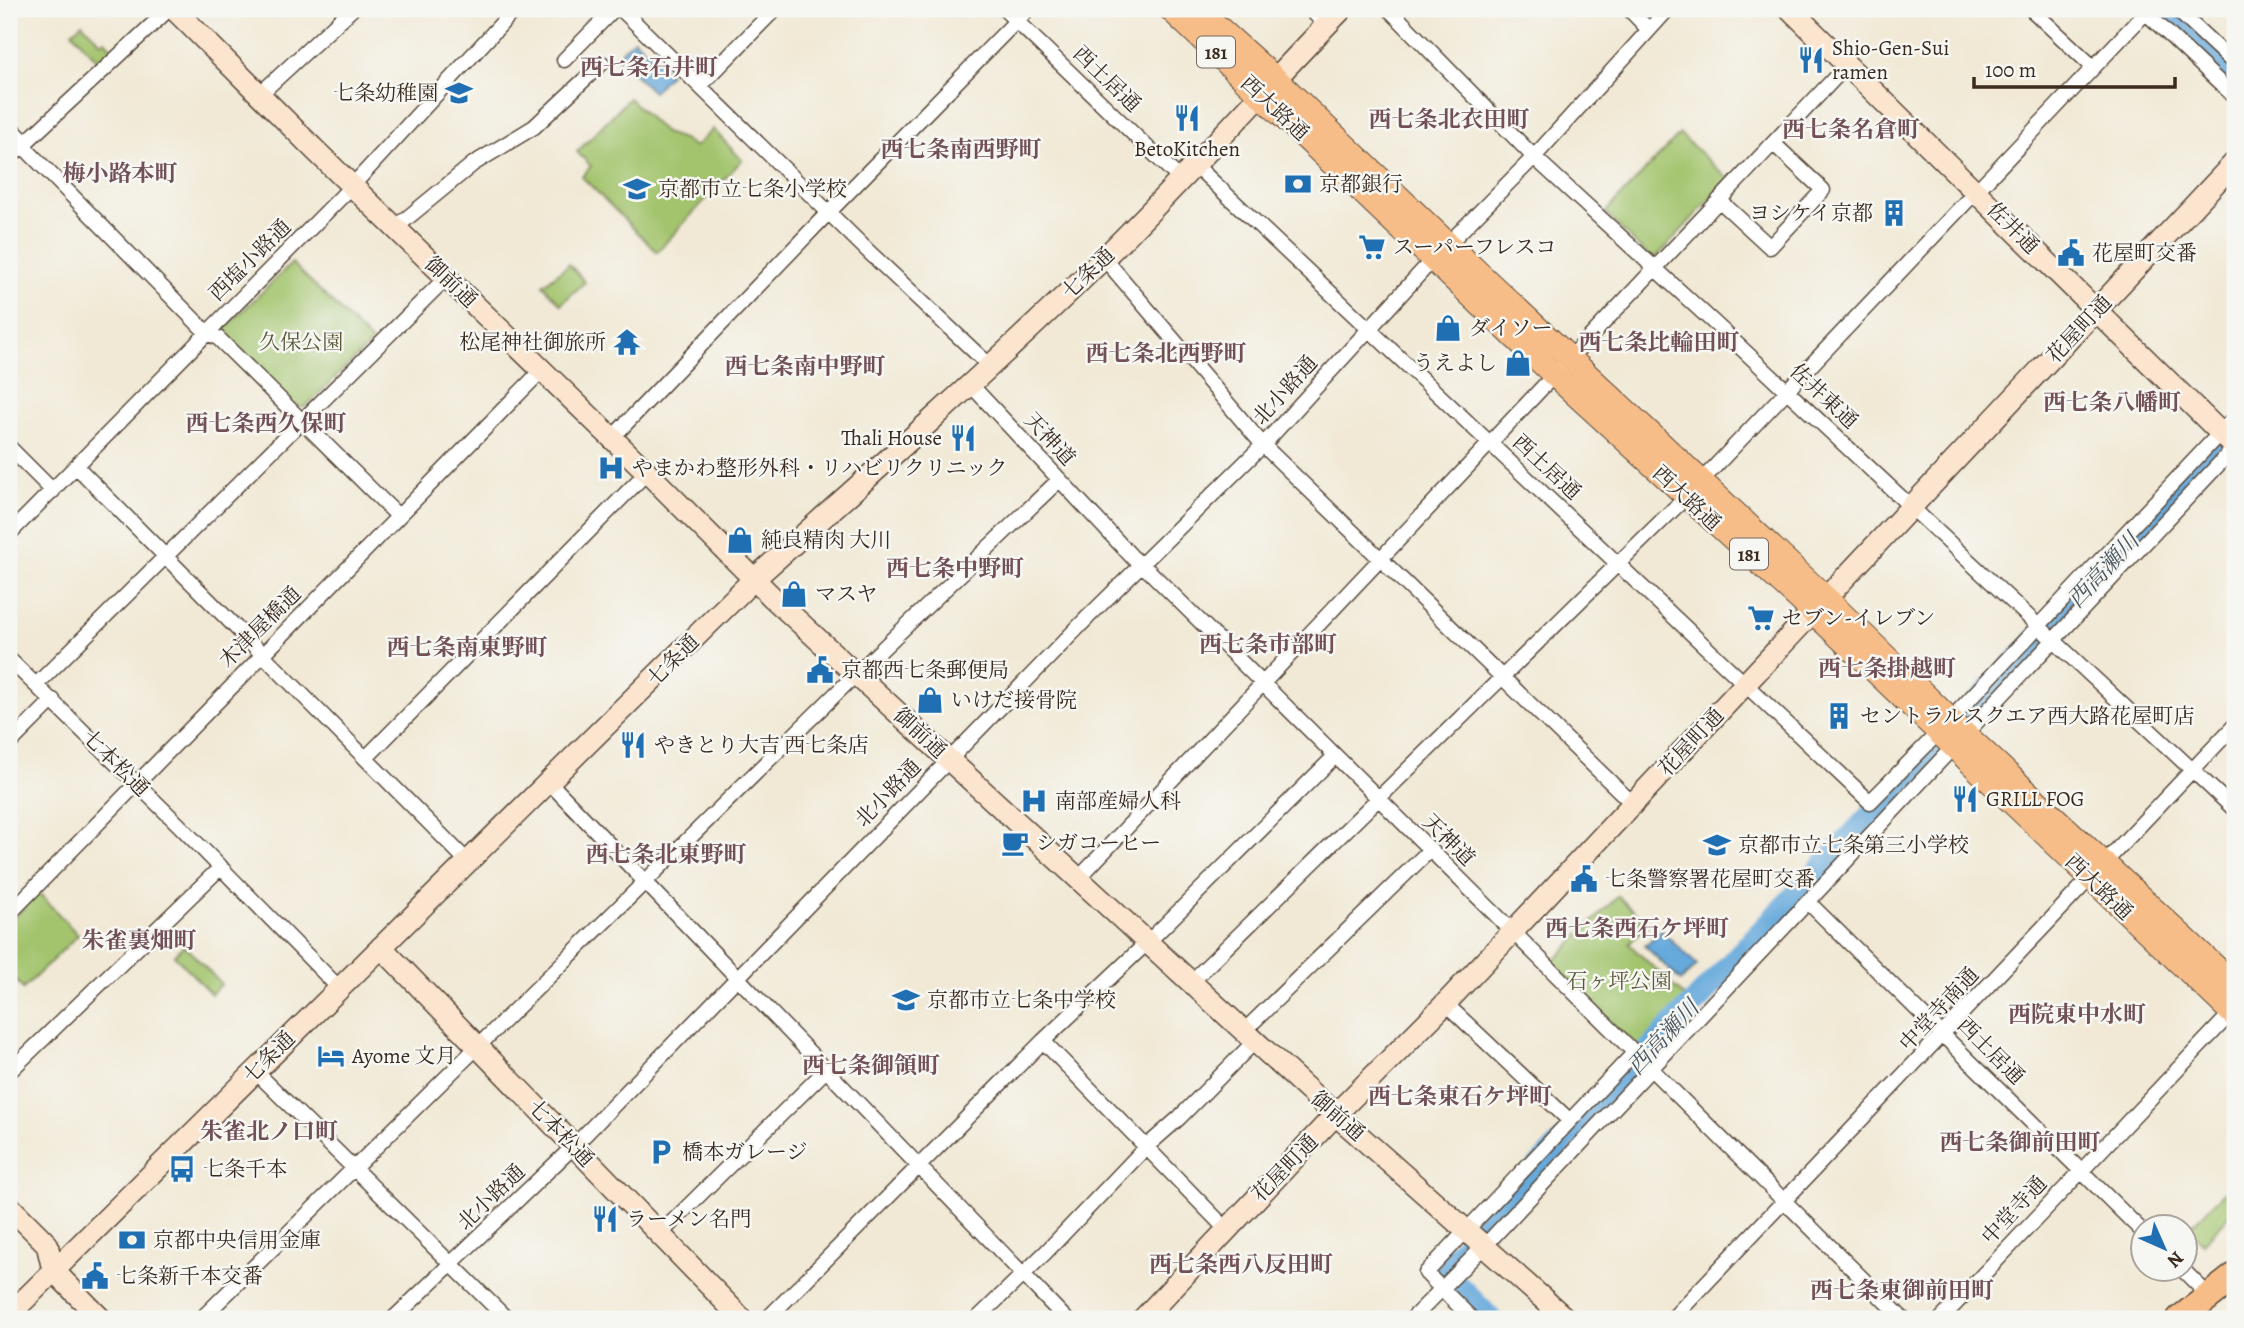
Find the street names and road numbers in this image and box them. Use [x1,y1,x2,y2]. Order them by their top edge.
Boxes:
road number: 181 [1197,36,1235,68]
street label: 西土居通 [1067,40,1147,118]
street label: 西大路通 [1235,69,1315,147]
street label: 佐井通 [1981,196,2045,260]
street label: 西塩小路通 [203,213,297,307]
street label: 七条通 [1056,241,1120,305]
street label: 御前通 [419,250,483,314]
street label: 花屋町通 [2040,289,2118,369]
street label: 北小路通 [1246,349,1324,431]
street label: 佐井東通 [1784,357,1864,435]
street label: 天神道 [1018,406,1082,472]
street label: 西土居通 [1507,428,1587,506]
street label: 西大路通 [1647,459,1727,537]
road number: 181 [1730,538,1768,569]
street label: 木津屋橋通 [213,580,307,674]
street label: 七条通 [641,628,705,692]
street label: 御前通 [887,701,953,765]
street label: 花屋町通 [1652,702,1730,782]
street label: 七本松通 [76,723,156,803]
street label: 北小路通 [849,753,927,833]
street label: 天神道 [1417,808,1481,872]
street label: 西大路通 [2059,848,2139,926]
street label: 中堂寺南通 [1893,961,1985,1057]
street label: 西土居通 [1951,1011,2031,1091]
street label: 七条通 [237,1025,301,1089]
street label: 御前通 [1305,1085,1371,1147]
street label: 七本松通 [522,1093,600,1173]
street label: 花屋町通 [1246,1128,1324,1208]
street label: 北小路通 [451,1158,531,1236]
street label: 中堂寺通 [1975,1170,2053,1250]

